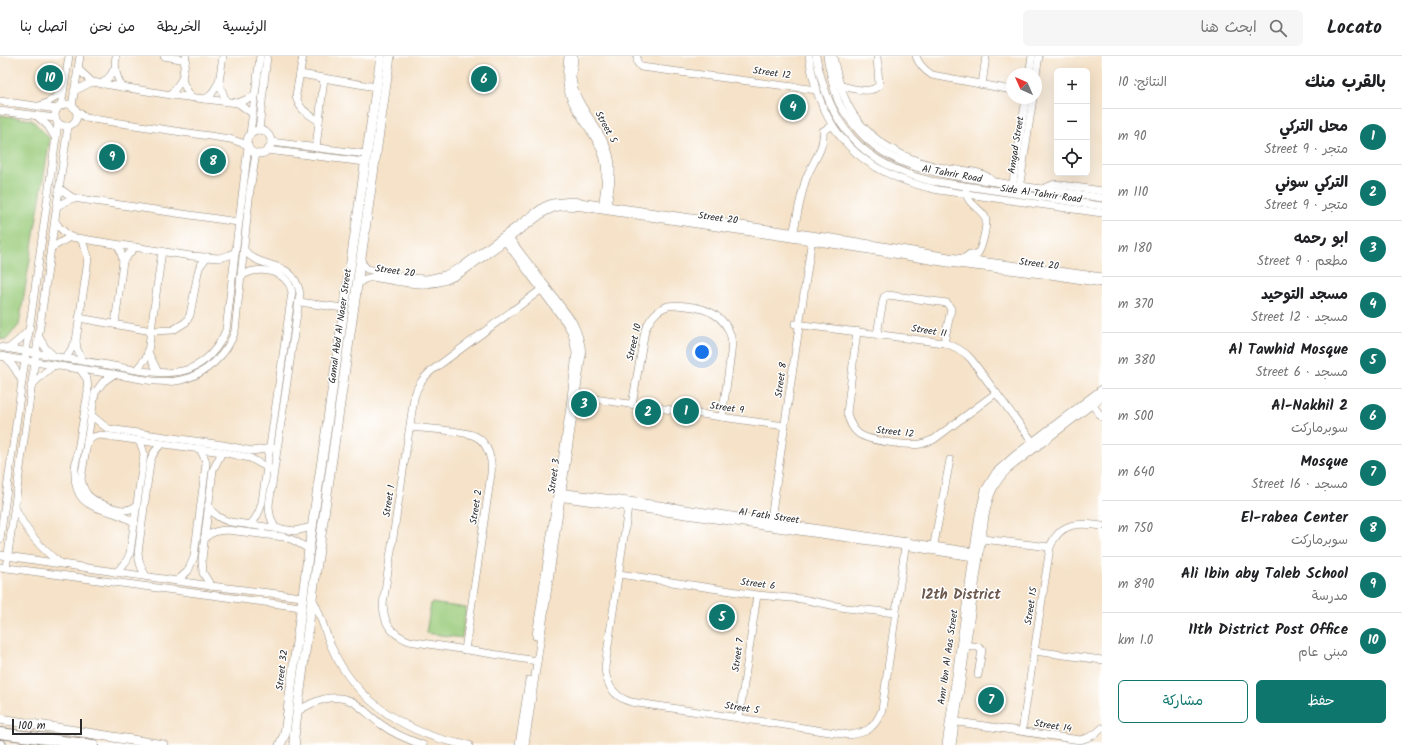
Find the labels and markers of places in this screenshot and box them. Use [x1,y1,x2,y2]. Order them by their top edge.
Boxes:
pin: 10 [37,63,63,93]
pin: 6 [471,64,497,94]
pin: 4 [780,92,806,122]
pin: 9 [99,142,125,172]
pin: 8 [200,146,226,176]
pin: 3 [571,389,597,419]
pin: 1 [673,396,699,426]
pin: 2 [635,397,661,427]
pin: 5 [709,602,735,632]
pin: 7 [978,685,1004,715]

